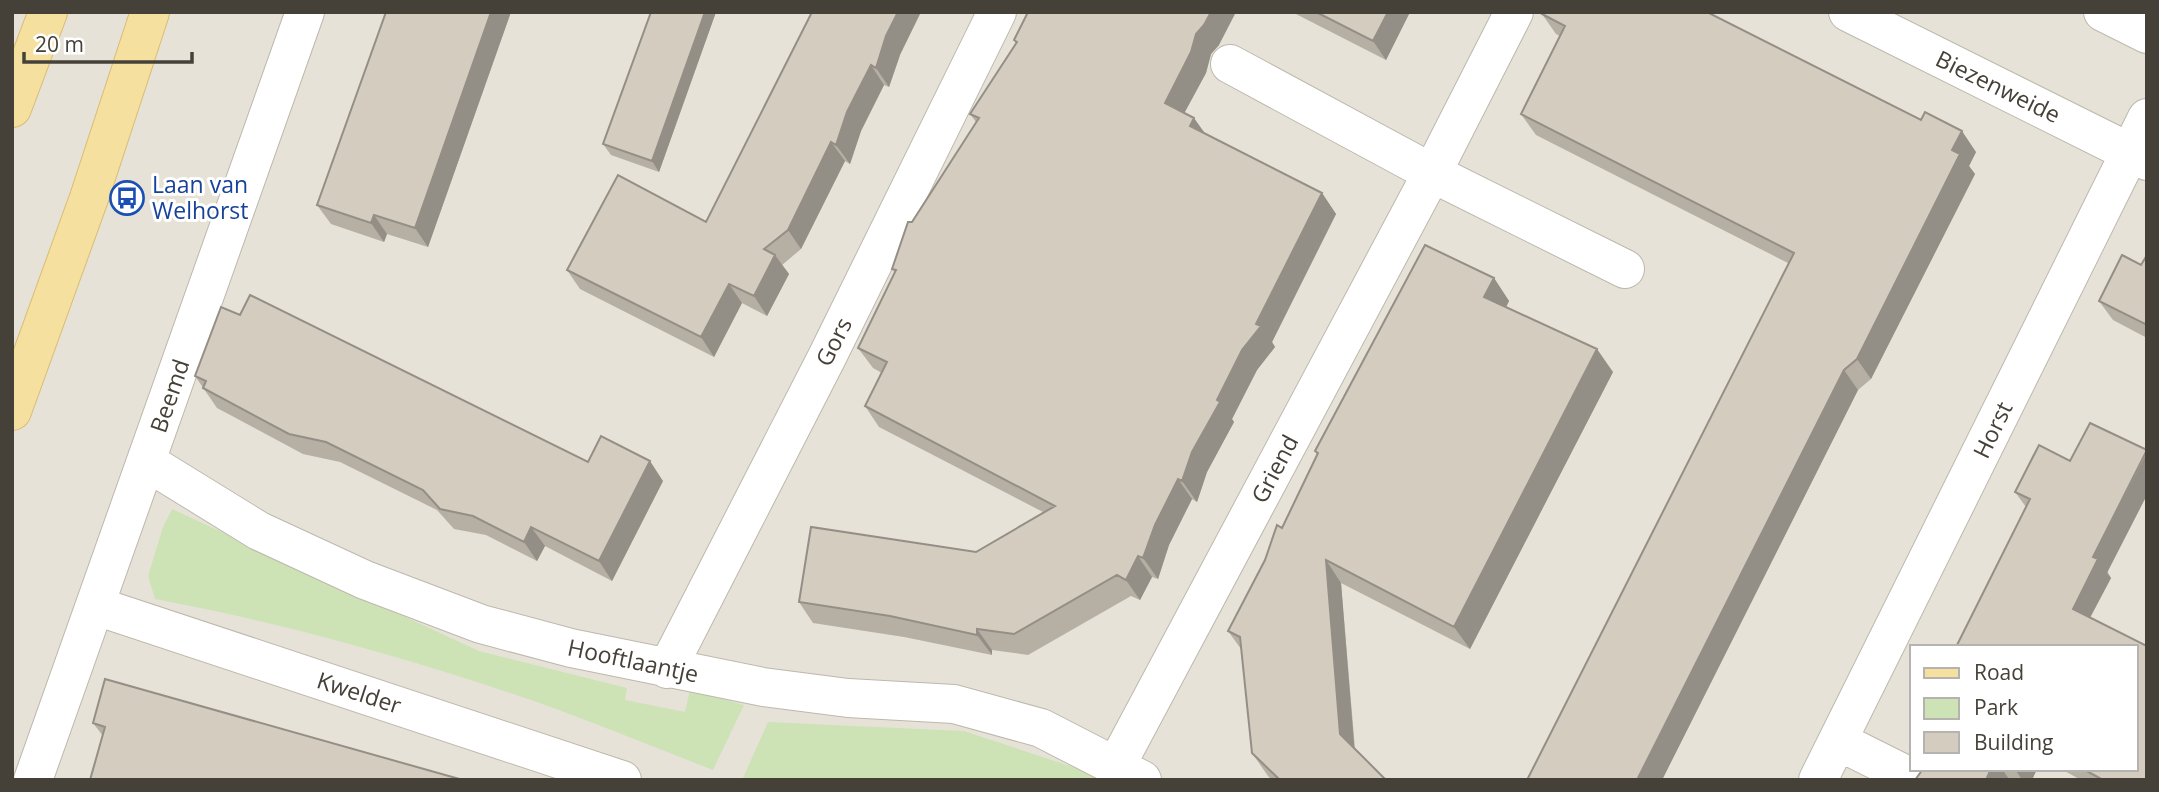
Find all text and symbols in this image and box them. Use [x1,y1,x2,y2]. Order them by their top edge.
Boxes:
scale bar [24,21,192,65]
text: 20 m [35,30,84,58]
street label: Biezenweide [1931,42,2066,130]
place label: Laan van Welhorst [152,168,248,226]
bus stop icon: Laan van Welhorst [108,179,146,217]
street label: Gors [807,312,859,371]
street label: Beemd [142,355,197,437]
street label: Horst [1965,396,2019,463]
street label: Griend [1243,429,1305,508]
street label: Hooftlaantje [565,631,702,689]
legend [1910,645,2138,771]
text: Road [1974,658,2024,686]
street label: Kwelder [313,663,406,721]
text: Park [1974,693,2018,721]
text: Building [1974,728,2053,756]

